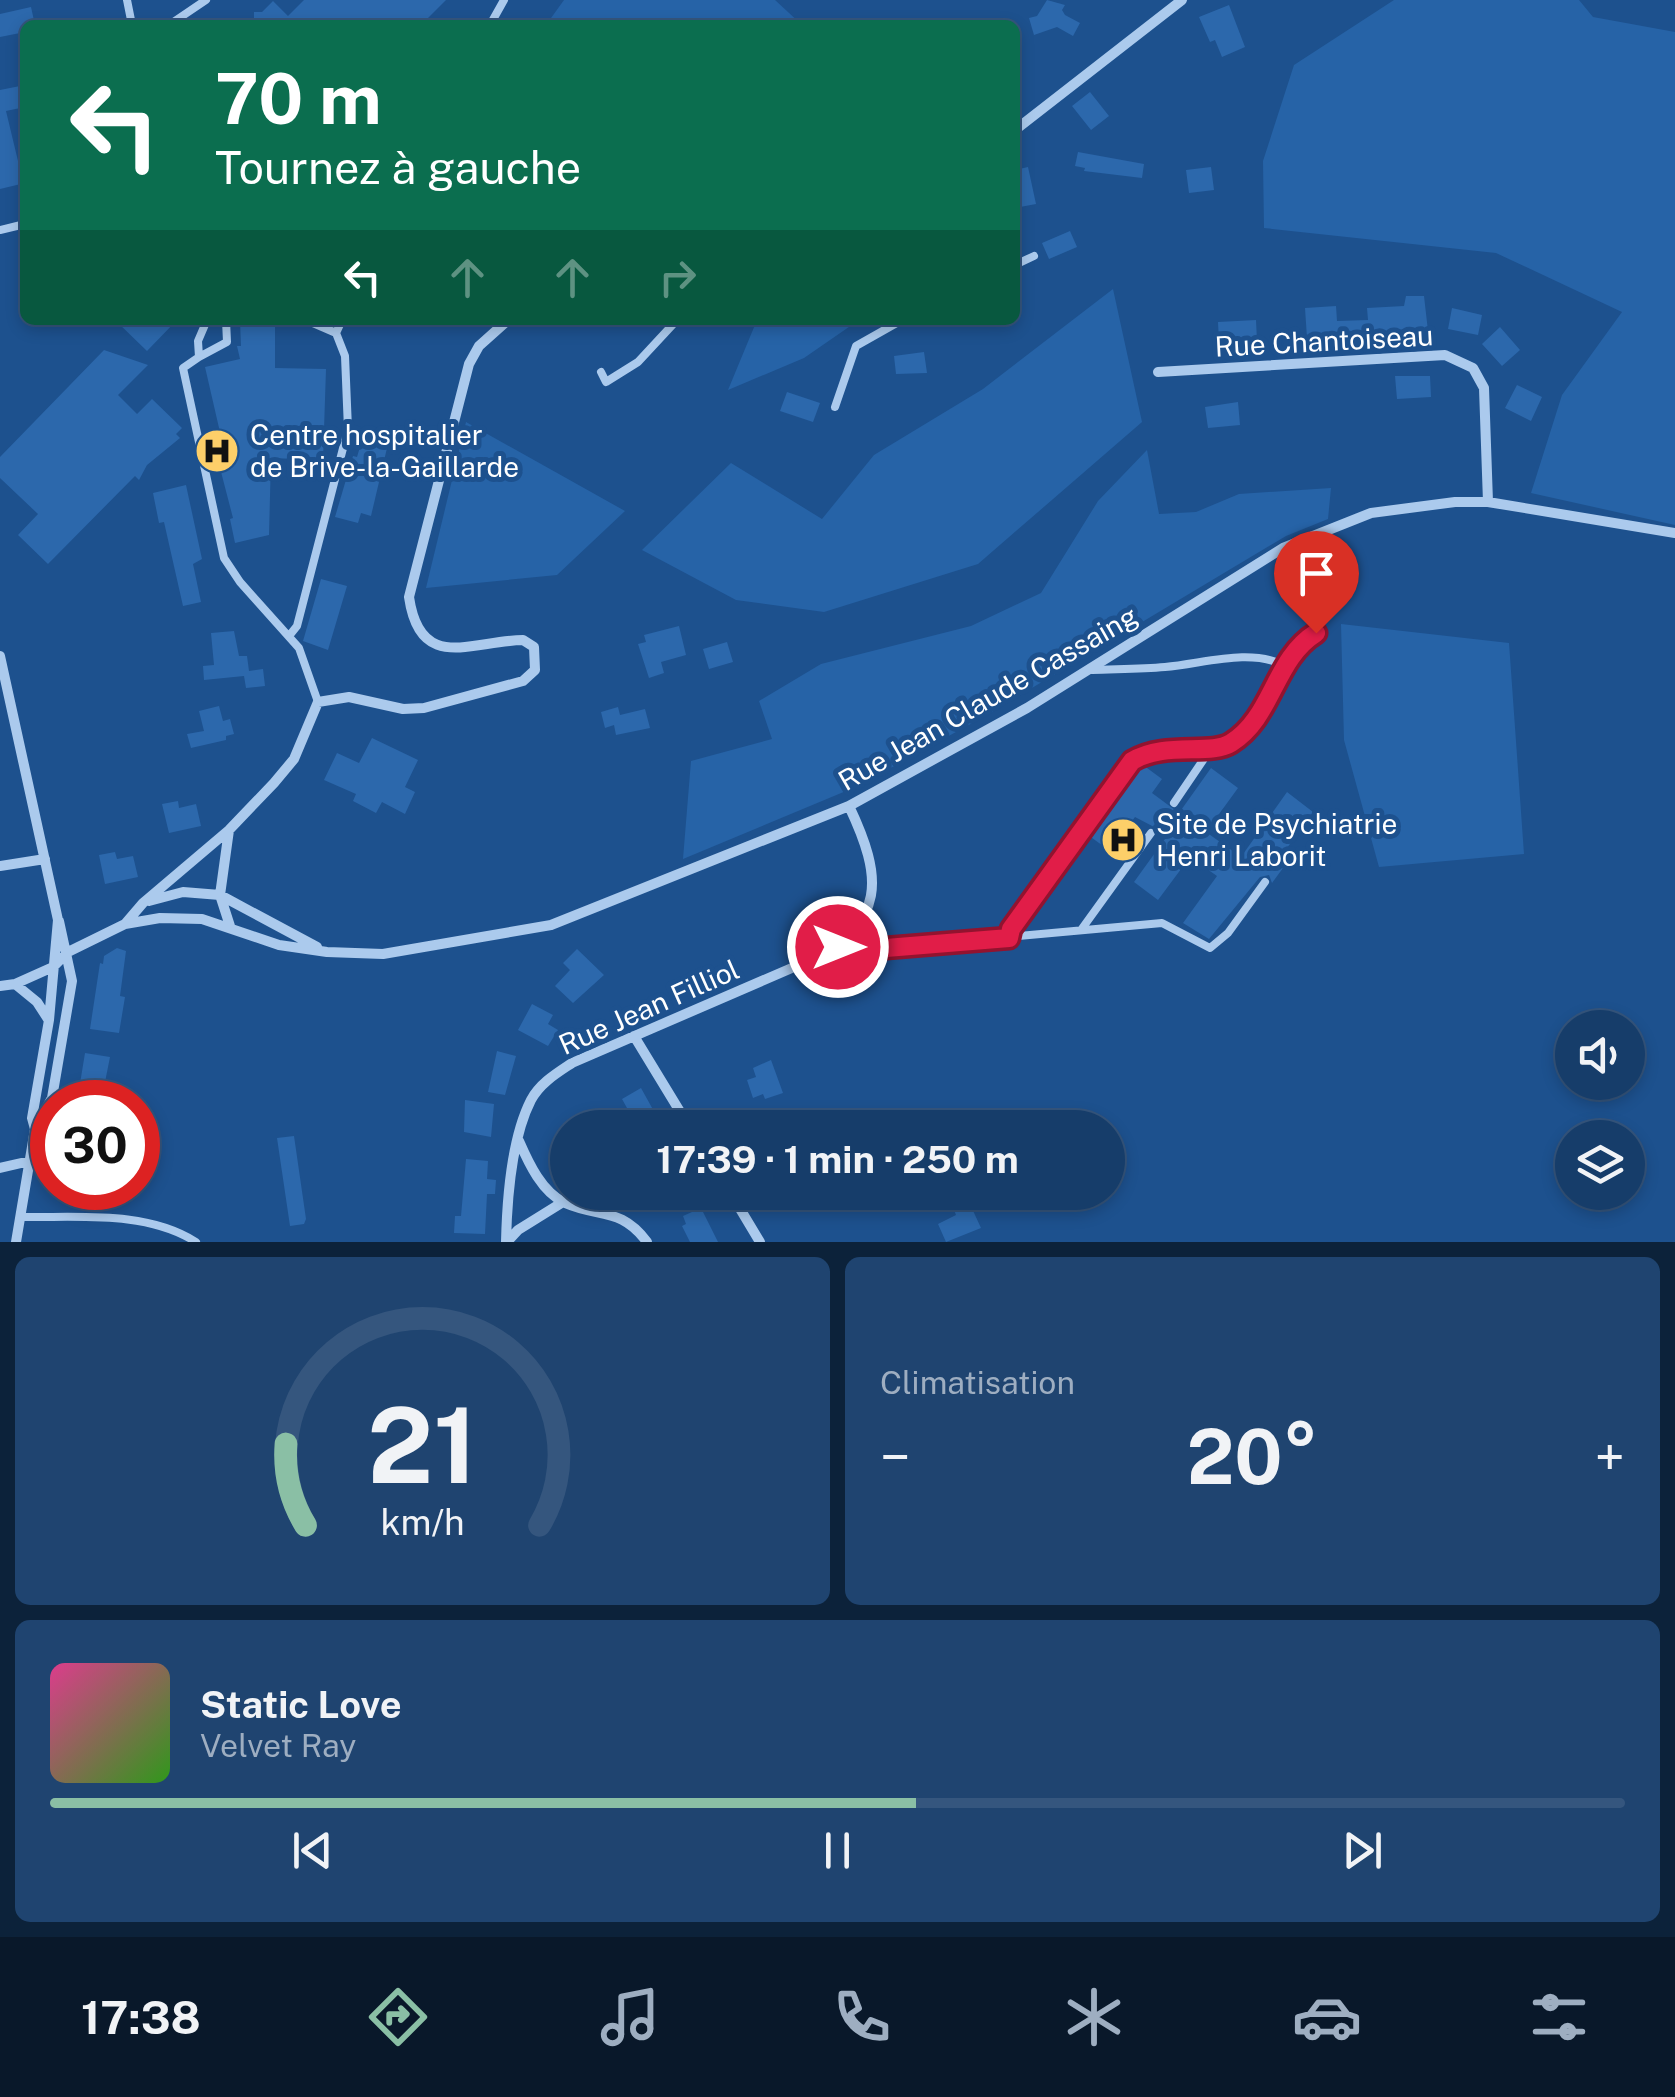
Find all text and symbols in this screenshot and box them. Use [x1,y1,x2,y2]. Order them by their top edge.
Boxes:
text: 70 m [215,57,382,140]
icon: left [50,60,180,190]
text: Tournez à gauche [215,141,581,194]
icon: left [335,250,390,305]
icon: ahead [440,250,495,305]
icon: ahead [545,250,600,305]
icon: right [650,250,705,305]
street label: Rue Chantoiseau [1214,318,1434,363]
place label: Centre hospitalier de Brive-la-Gaillarde [250,418,519,483]
hospital icon: Centre hospitalier de Brive-la-Gaillarde [194,428,240,474]
pin [1274,531,1359,634]
icon: arrive [1289,546,1344,601]
street label: Rue Jean Claude Cassaing [832,598,1143,797]
place label: Site de Psychiatrie Henri Laborit [1156,807,1397,872]
hospital icon: Site de Psychiatrie Henri Laborit [1100,817,1146,863]
position arrow [786,895,890,999]
street label: Rue Jean Filliol [554,952,744,1061]
map controls [1555,1010,1645,1210]
button: sound [1555,1010,1645,1100]
speed limit sign: 30 [30,1080,160,1210]
button: layers [1555,1120,1645,1210]
text: 17:39 · 1 min · 250 m [656,1137,1019,1182]
text: Climatisation [880,1364,1075,1401]
text: 21 [367,1384,478,1506]
text: 20° [1187,1413,1318,1501]
text: − [880,1425,911,1489]
text: + [1594,1425,1625,1489]
text: km/h [380,1501,465,1543]
text: Static Love [200,1682,402,1727]
text: Velvet Ray [200,1727,356,1764]
icon: previous [285,1823,340,1878]
icon: pause [810,1823,865,1878]
icon: next [1335,1823,1390,1878]
icon: directions [363,1982,433,2052]
icon: music [595,1982,665,2052]
icon: phone [827,1982,897,2052]
icon: climate [1059,1982,1129,2052]
icon: car [1292,1982,1362,2052]
icon: filters [1524,1982,1594,2052]
text: 17:38 [81,1991,201,2044]

